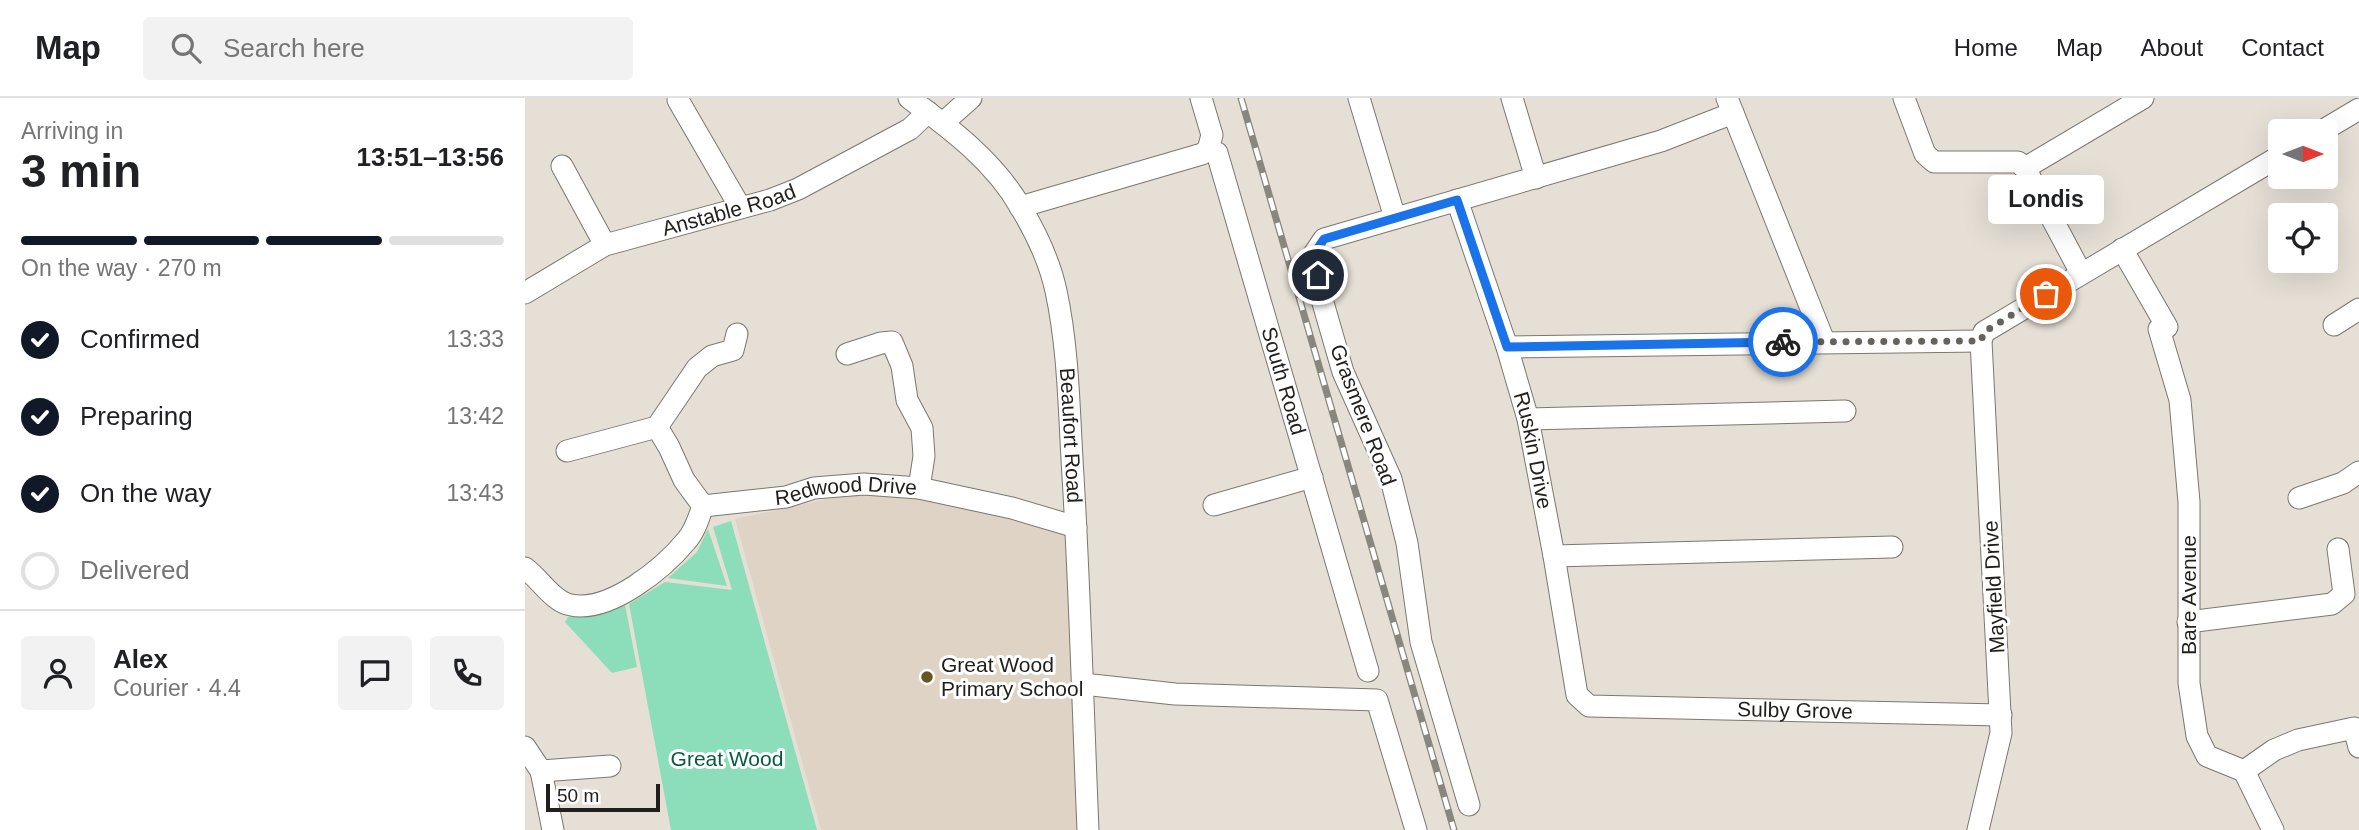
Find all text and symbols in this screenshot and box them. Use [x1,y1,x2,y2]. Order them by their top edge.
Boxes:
search box [143,17,633,80]
text: Map [35,29,101,66]
icon: search [167,29,205,67]
text: Search here [223,33,365,63]
text: Home [1954,34,2018,61]
text: Map [2056,34,2103,61]
text: About [2141,34,2203,61]
text: Contact [2241,34,2324,61]
text: Arriving in [21,118,123,144]
north arrow [2268,119,2338,189]
map controls [2268,119,2338,273]
text: 13:51–13:56 [357,142,504,172]
text: 3 min [21,145,141,197]
callout: Londis [1988,175,2104,224]
street label: Anstable Road [660,179,799,240]
text: Londis [2008,186,2084,212]
button: locate [2268,203,2338,273]
pin [1288,245,1348,305]
text: On the way · 270 m [21,255,222,281]
icon: home [1299,256,1337,294]
pin [2016,264,2076,324]
icon: bag [2027,275,2065,313]
courier [1748,307,1818,377]
icon: check [21,321,59,359]
icon: bike [1764,323,1802,361]
text: Confirmed [80,324,200,354]
street label: South Road [1257,324,1310,437]
text: 13:33 [446,326,504,352]
street label: Grasmere Road [1326,341,1401,489]
street label: Beaufort Road [1056,367,1087,504]
street label: Ruskin Drive [1510,389,1557,511]
icon: check [21,398,59,436]
text: Preparing [80,401,193,431]
text: 13:42 [446,403,504,429]
street label: Redwood Drive [774,472,918,509]
icon: check [21,475,59,513]
text: On the way [80,478,212,508]
text: 13:43 [446,480,504,506]
street label: Mayfield Drive [1979,520,2008,654]
street label: Bare Avenue [2177,535,2200,655]
text: Delivered [80,555,190,585]
button: person [21,636,95,710]
button: chat [338,636,412,710]
button: phone [430,636,504,710]
text: Alex [113,644,168,674]
place label: Great Wood Primary School [941,653,1083,700]
marker: Great Wood Primary School [919,669,935,685]
text: Courier · 4.4 [113,675,241,701]
street label: Sulby Grove [1737,697,1853,723]
park label: Great Wood [671,747,783,770]
scale bar [546,781,660,813]
text: 50 m [557,785,599,806]

